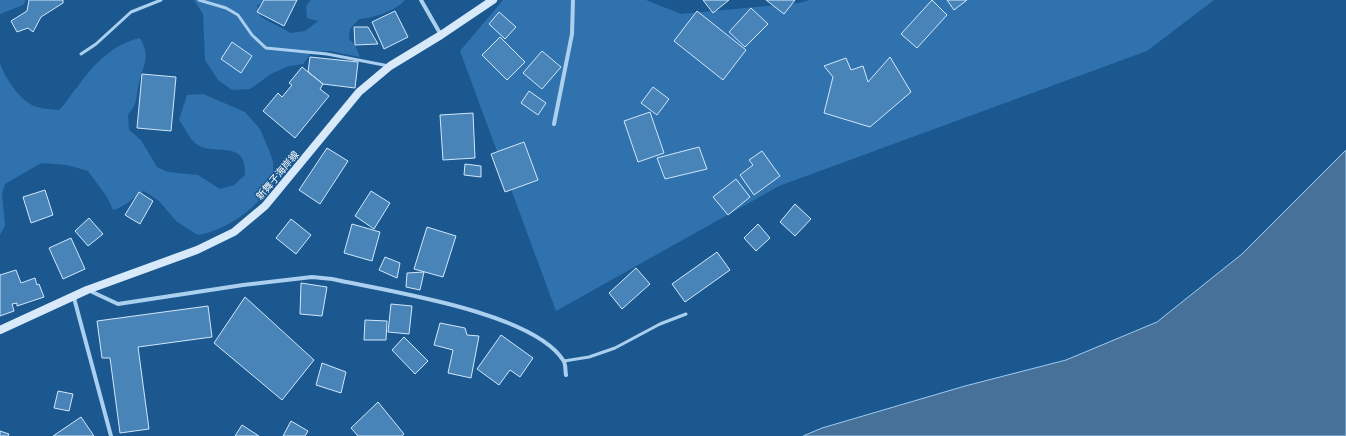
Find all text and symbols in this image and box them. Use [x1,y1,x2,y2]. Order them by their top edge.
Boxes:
street label: 新舞子海岸線 [253,148,302,202]

